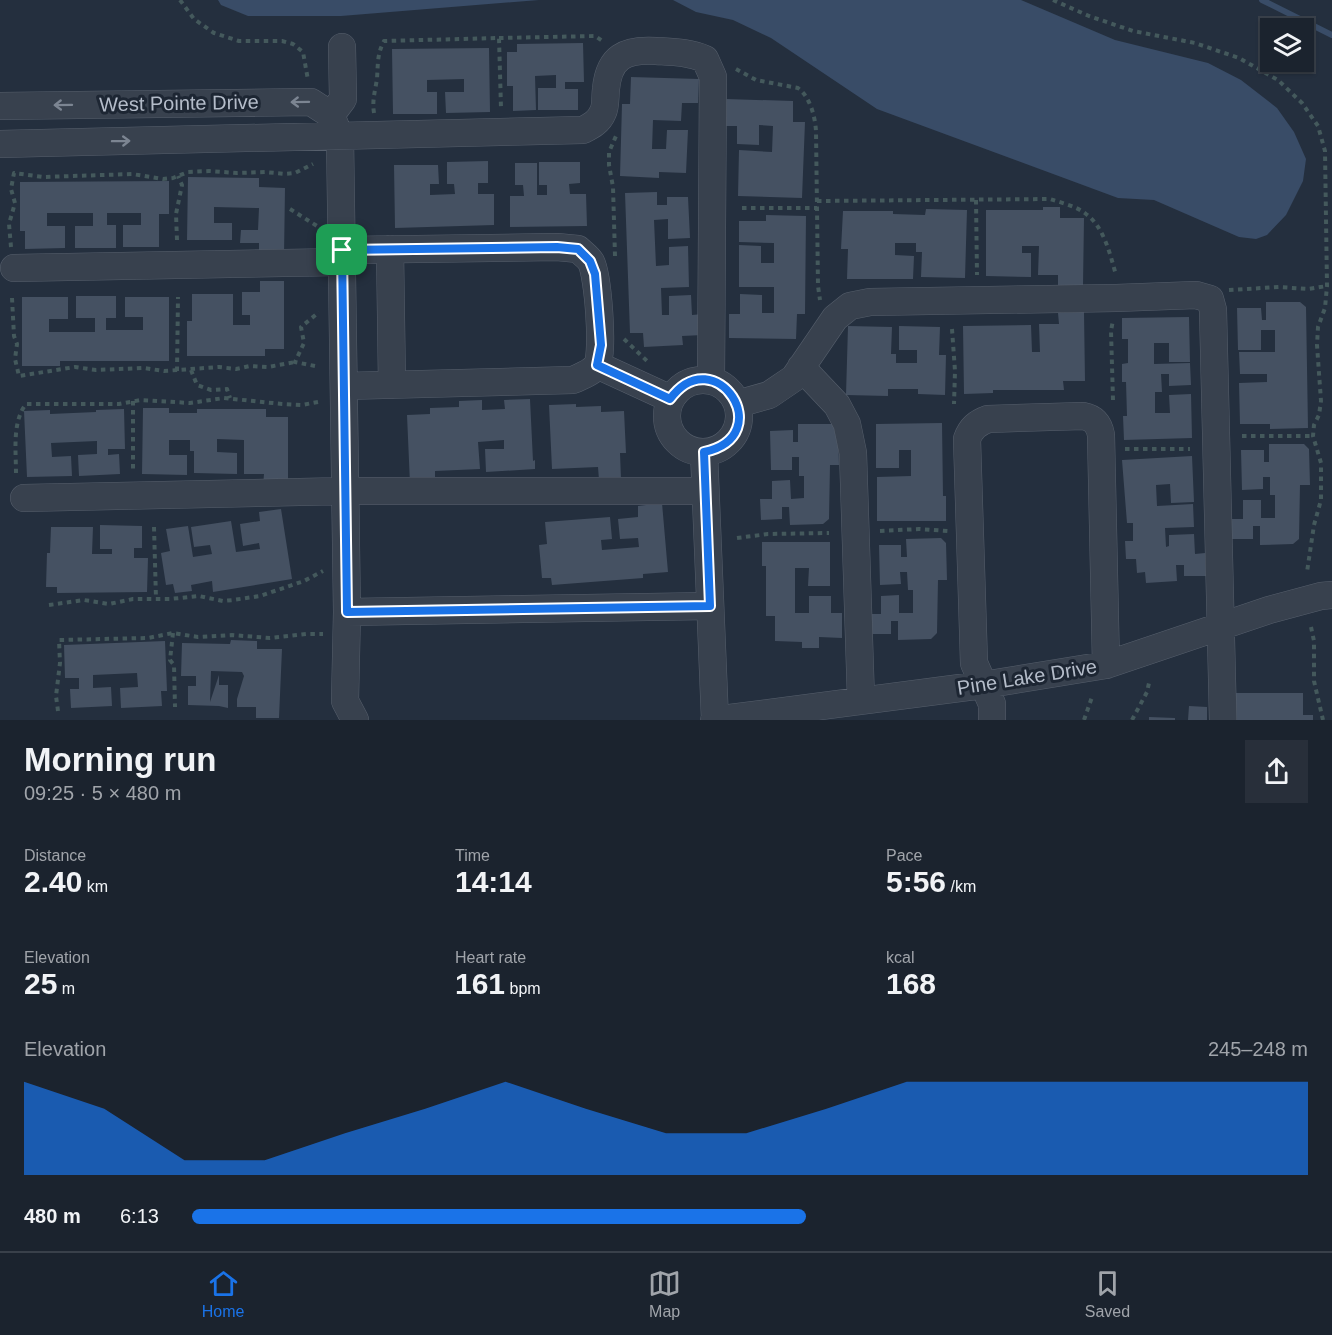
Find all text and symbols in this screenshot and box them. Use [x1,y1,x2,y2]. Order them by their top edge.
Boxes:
map controls [1260,18,1314,72]
button: layers [1260,18,1314,72]
street label: West Pointe Drive [99,91,259,115]
one-way arrow [291,96,311,108]
one-way arrow [54,99,74,111]
one-way arrow [111,136,131,147]
pin [316,224,367,275]
icon: arrive [325,233,358,266]
street label: Pine Lake Drive [956,655,1098,699]
button: share [1245,740,1308,803]
text: Morning run [24,741,216,778]
text: 09:25 · 5 × 480 m [24,782,181,804]
text: Distance [24,847,86,864]
text: Time [455,847,490,864]
text: Pace [886,847,922,864]
text: 2.40 [24,865,82,898]
text: 14:14 [455,865,532,898]
text: 5:56 [886,865,946,898]
text: km [82,878,108,895]
text: /km [946,878,976,895]
text: Elevation [24,949,90,966]
text: Heart rate [455,949,526,966]
text: kcal [886,949,914,966]
text: 25 [24,967,57,1000]
text: 161 [455,967,505,1000]
text: 168 [886,967,936,1000]
text: m [57,980,75,997]
text: bpm [505,980,541,997]
text: Elevation [24,1038,106,1060]
text: 245–248 m [1208,1038,1308,1060]
text: 480 m [24,1205,81,1227]
text: 6:13 [120,1205,159,1227]
tab: Home [202,1267,245,1321]
tab: Map [648,1267,681,1321]
tab: Saved [1085,1267,1130,1321]

